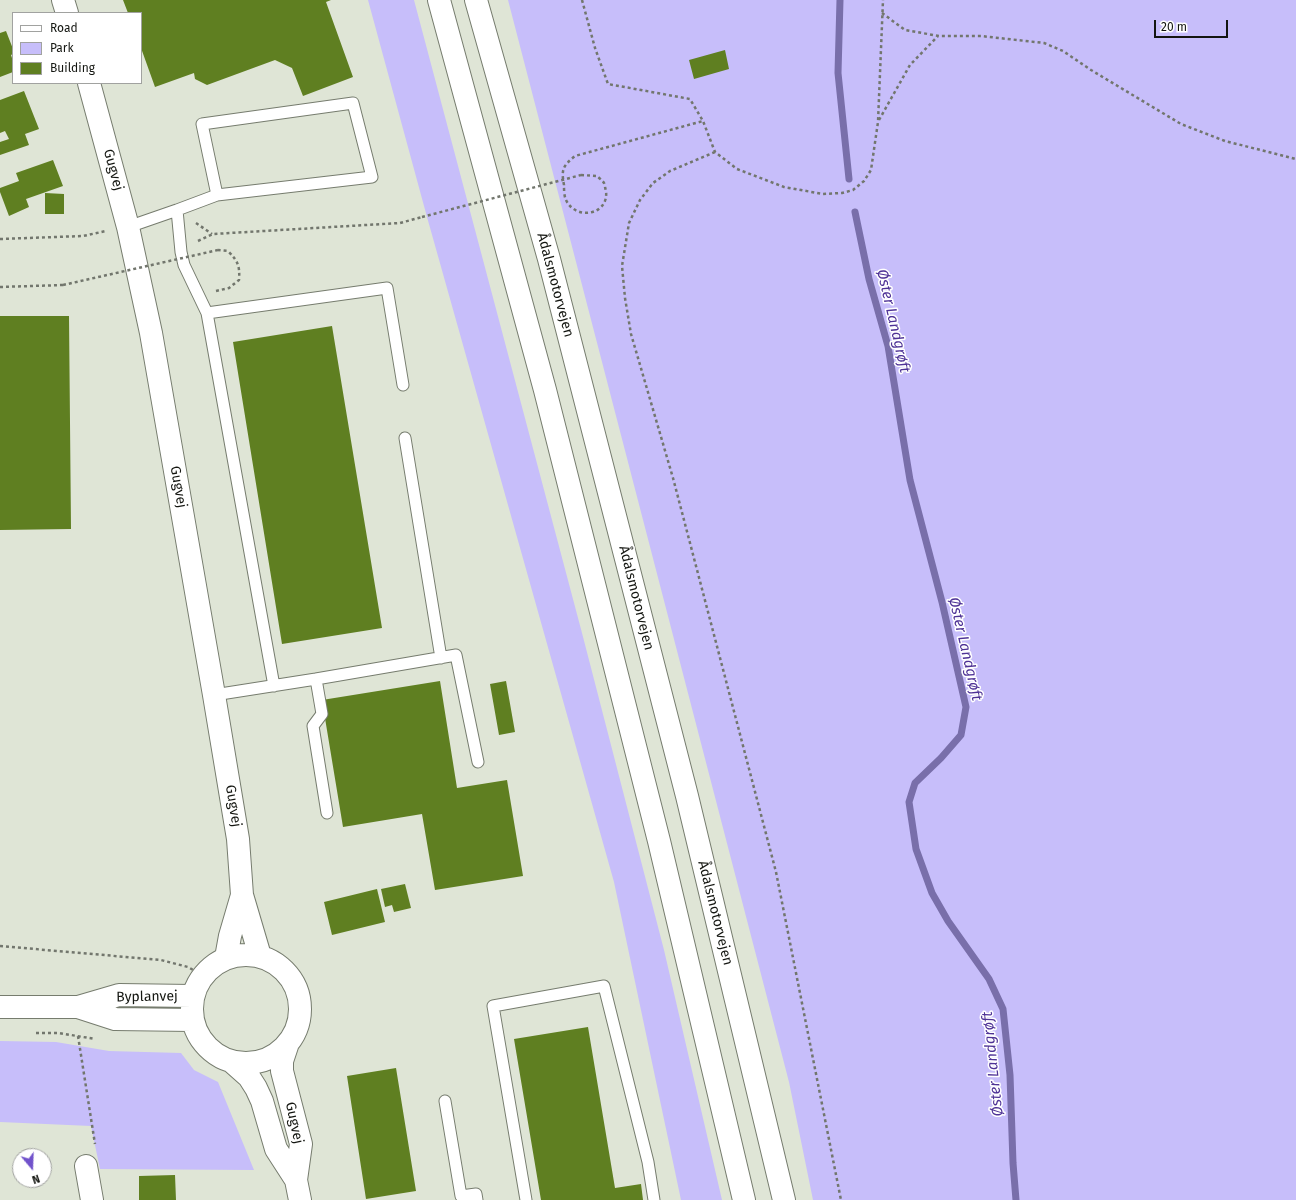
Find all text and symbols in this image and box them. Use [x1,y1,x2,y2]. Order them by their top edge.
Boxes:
legend [12,12,142,84]
scale bar [1156,12,1230,38]
text: 20 m [1161,20,1187,34]
text: Road [50,21,78,35]
text: Park [50,41,74,55]
text: Building [50,61,95,75]
street label: Gugvej [99,147,127,193]
street label: Ådalsmotorvejen [533,231,577,339]
water label: Øster Landgrøft [872,268,914,374]
street label: Gugvej [166,465,190,509]
street label: Ådalsmotorvejen [615,544,657,652]
water label: Øster Landgrøft [944,596,986,702]
street label: Gugvej [221,784,245,828]
street label: Ådalsmotorvejen [694,859,736,967]
street label: Byplanvej [116,988,178,1006]
water label: Øster Landgrøft [979,1011,1007,1117]
street label: Gugvej [281,1100,307,1146]
north arrow [12,1148,52,1188]
text: N [30,1172,41,1186]

